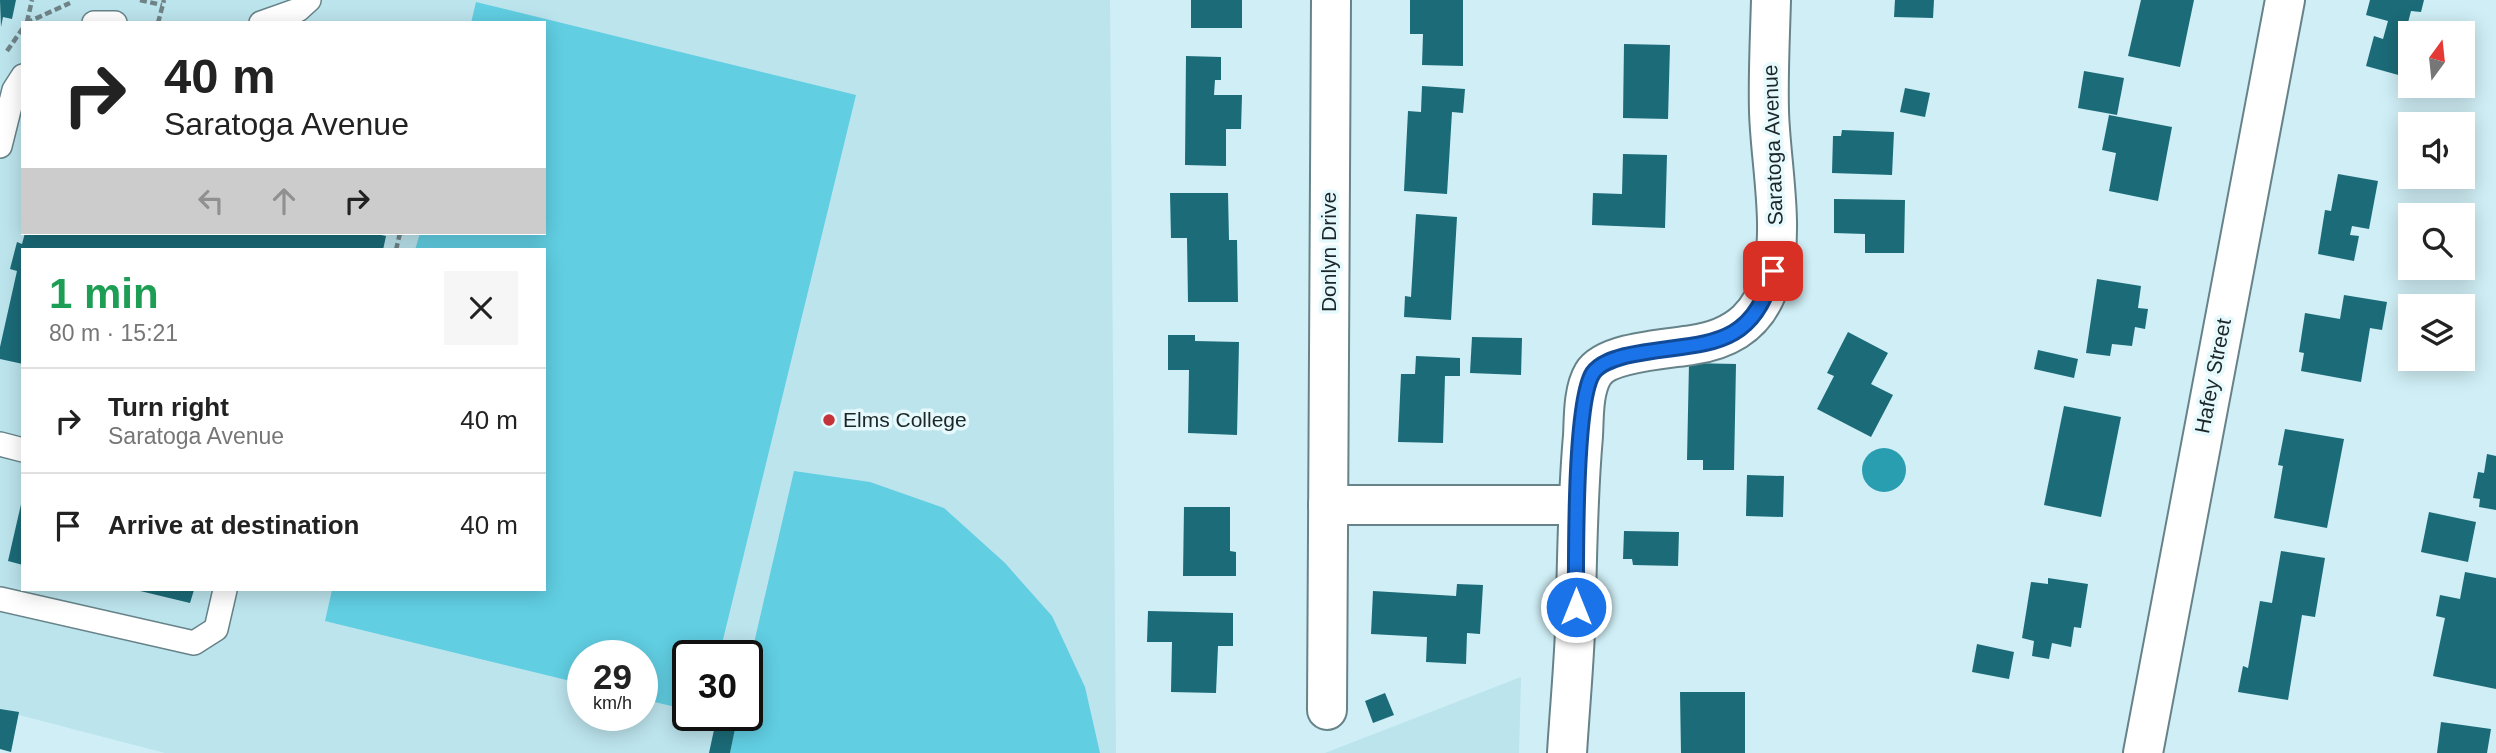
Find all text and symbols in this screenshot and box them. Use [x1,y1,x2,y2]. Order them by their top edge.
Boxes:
north arrow [2398,21,2474,98]
map controls [2398,21,2475,371]
icon: right [49,49,140,140]
text: 40 m [164,49,276,103]
street label: Saratoga Avenue [1758,64,1787,226]
text: Saratoga Avenue [164,106,409,142]
button: sound [2398,112,2475,189]
icon: left [192,182,230,220]
icon: ahead [265,182,303,220]
icon: right [338,182,376,220]
street label: Donlyn Drive [1317,192,1340,312]
button: search [2398,203,2475,280]
pin [1743,241,1803,301]
icon: arrive [1754,252,1792,290]
text: 1 min [49,270,159,317]
button: close [444,271,518,345]
button: layers [2398,294,2475,371]
street label: Hafey Street [2190,316,2235,435]
text: 80 m · 15:21 [49,320,178,346]
text: Turn right [108,392,229,422]
icon: right [49,402,87,440]
text: 40 m [460,405,518,435]
place label: Elms College [843,408,967,431]
marker: Elms College [821,412,837,428]
text: Saratoga Avenue [108,423,284,449]
icon: arrive [49,507,87,545]
text: Arrive at destination [108,510,359,540]
text: 40 m [460,510,518,540]
position arrow [1539,570,1613,644]
speed limit sign: 30 [672,640,763,731]
text: 29 [593,657,632,696]
text: km/h [593,693,632,713]

